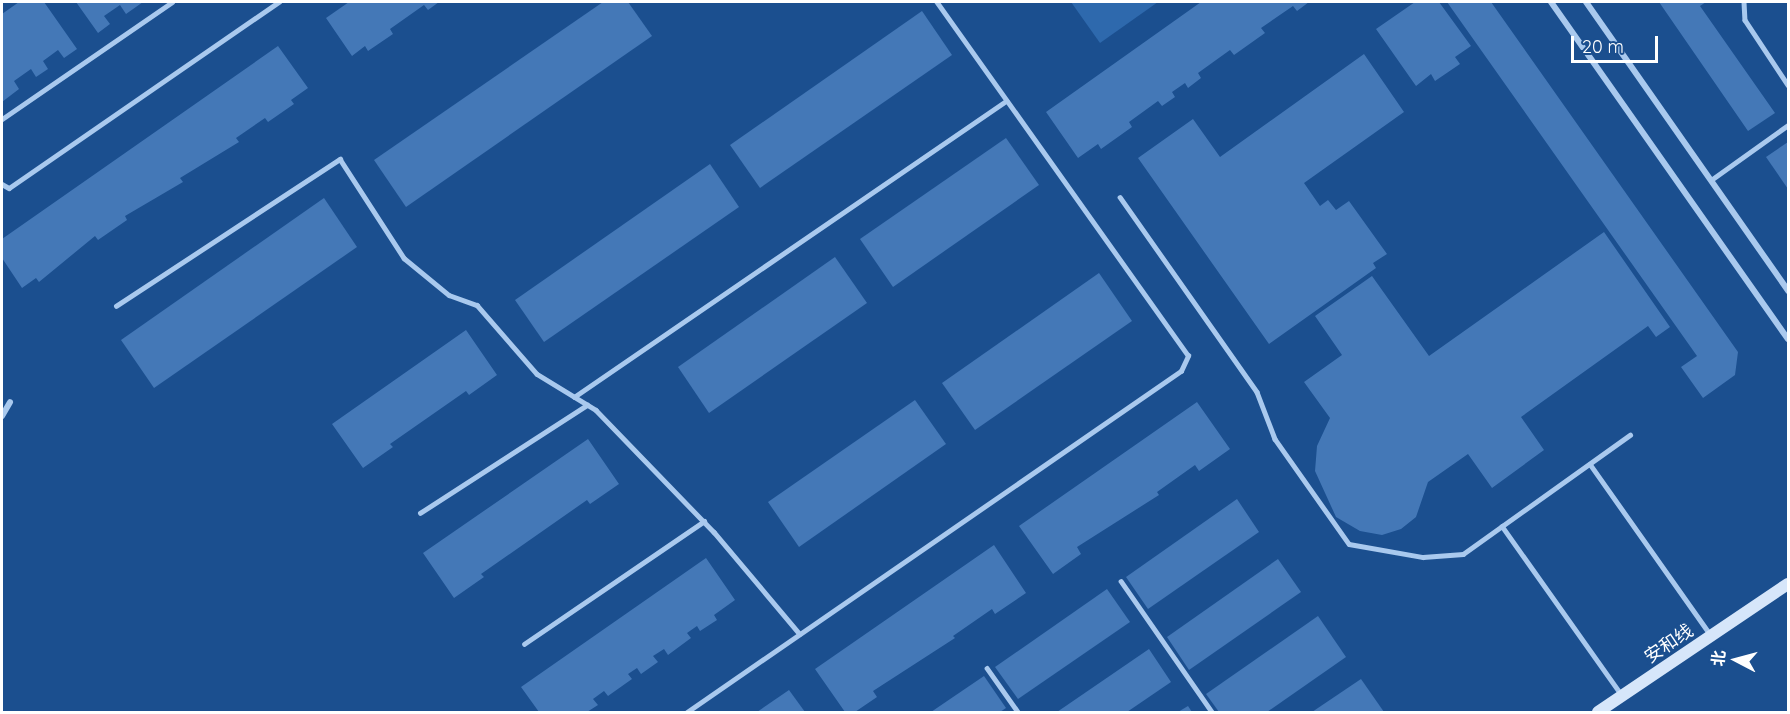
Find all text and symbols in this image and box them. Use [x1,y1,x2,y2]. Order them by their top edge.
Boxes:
scale bar [1574,24,1661,62]
text: 20 m [1582,35,1624,58]
street label: 安和线 [1641,620,1697,668]
north arrow [1706,630,1766,690]
text: 北 [1707,649,1729,667]

